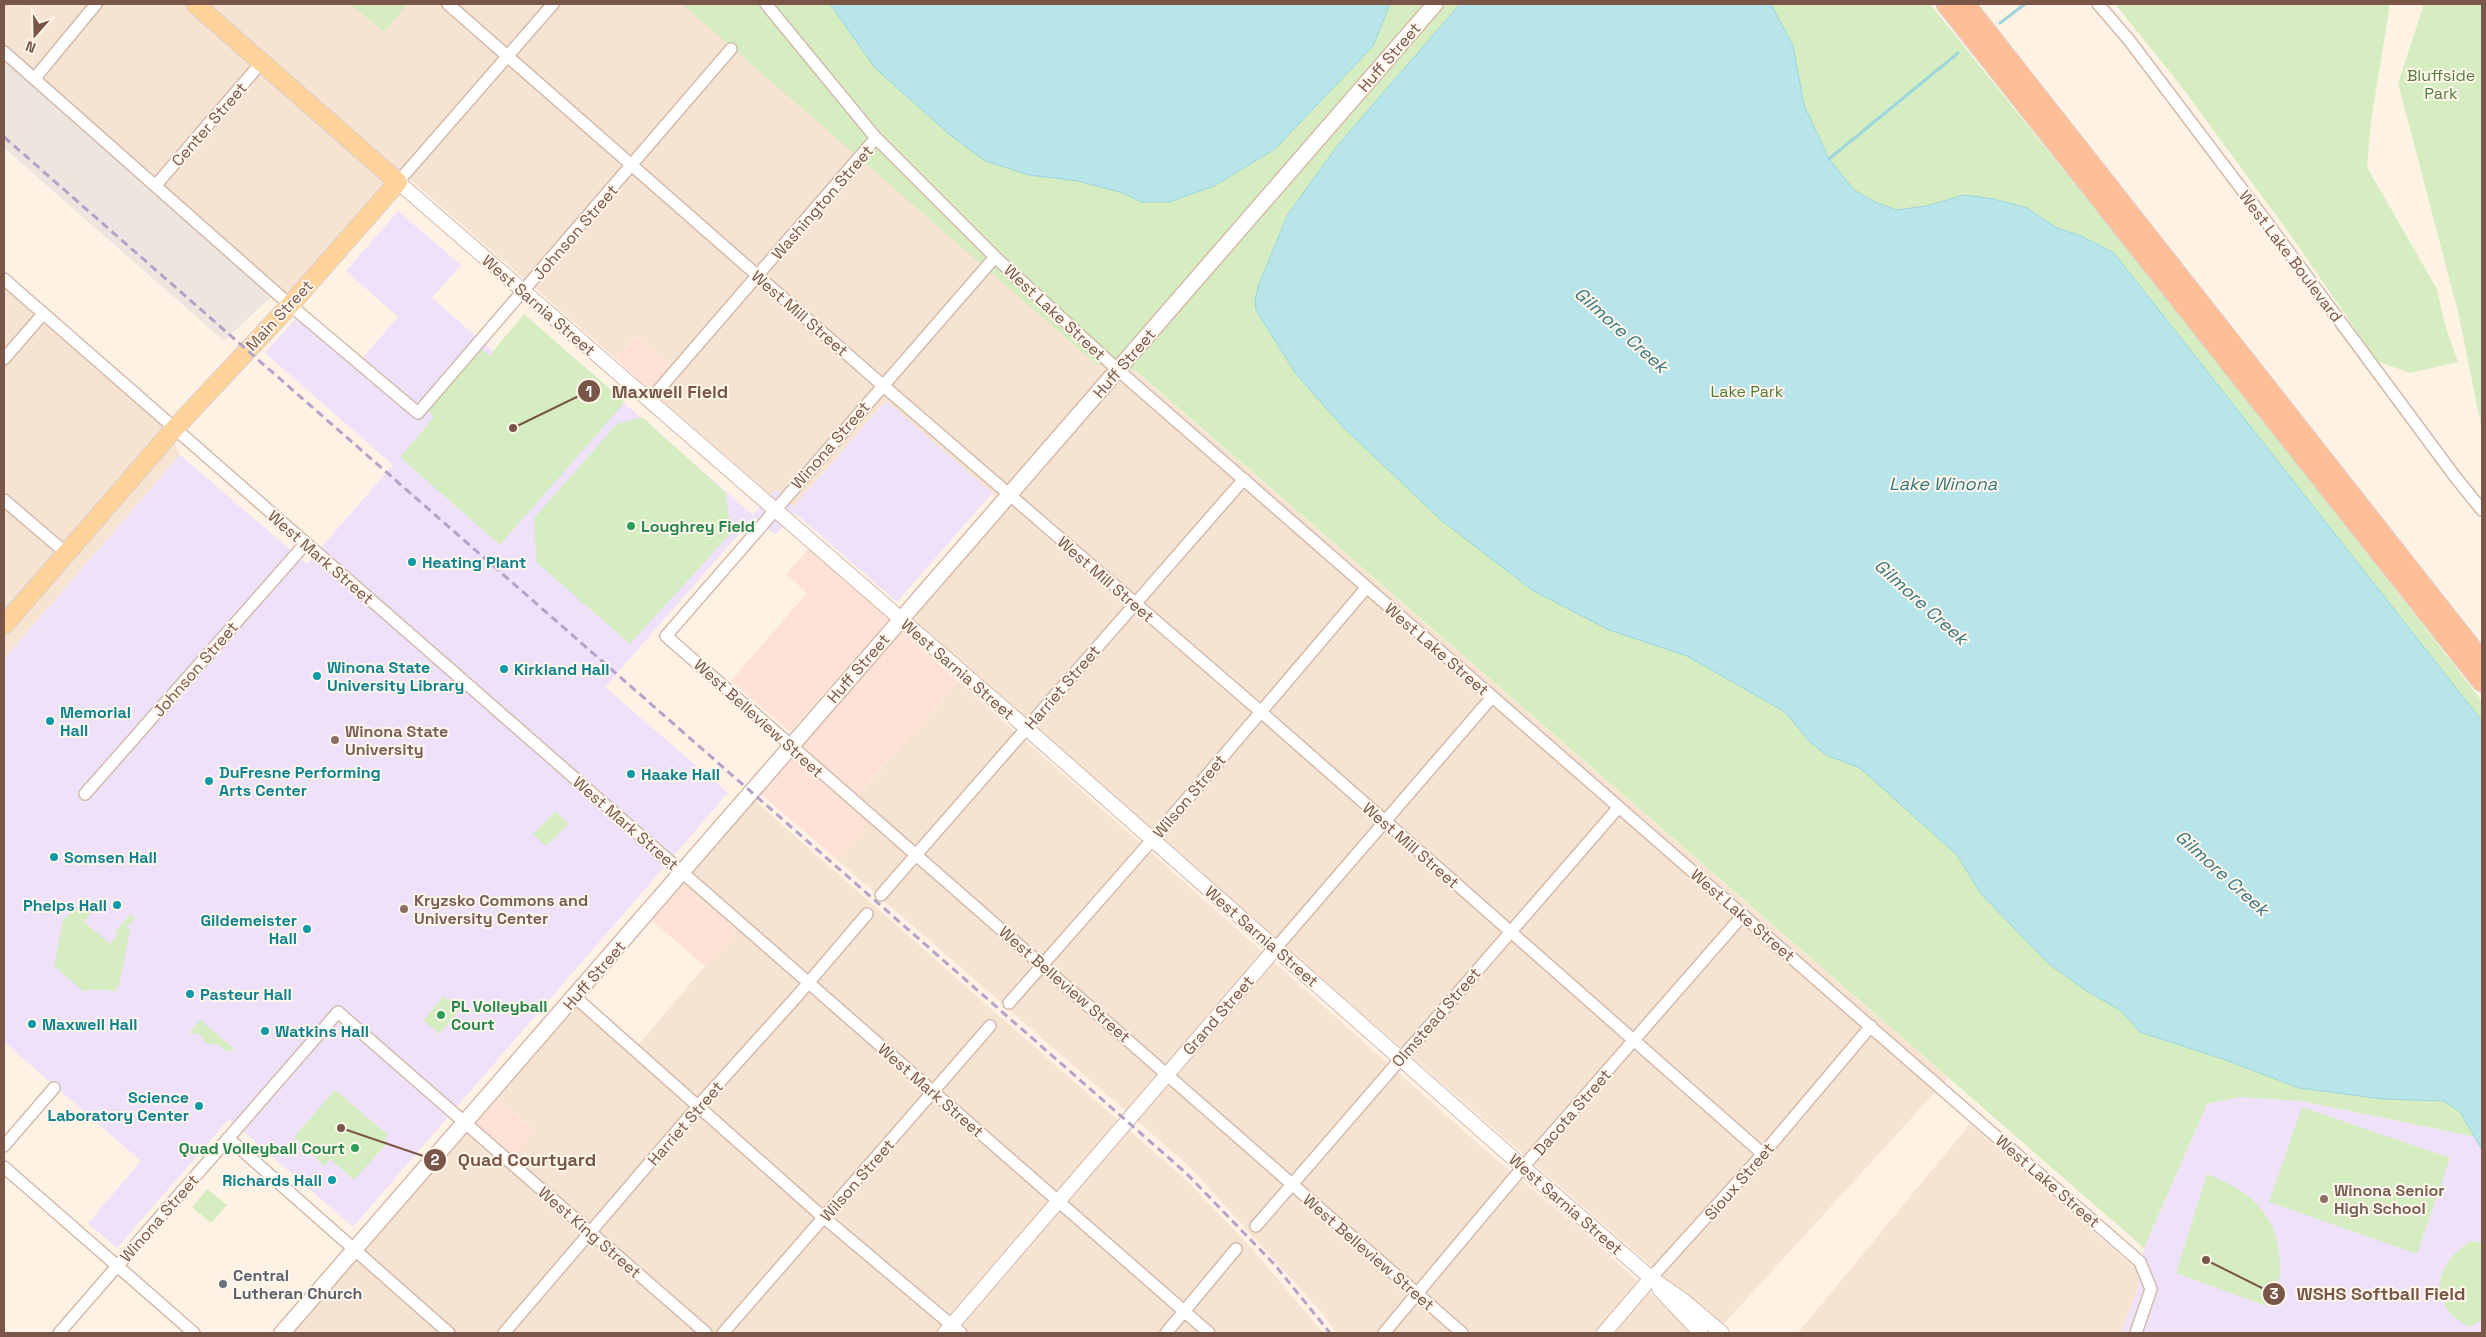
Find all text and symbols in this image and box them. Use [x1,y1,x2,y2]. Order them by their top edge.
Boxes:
north arrow [10,10,60,60]
street label: Huff Street [1353,18,1425,96]
text: N [23,37,38,57]
park label: Bluffside Park [2407,65,2475,104]
street label: Center Street [167,78,252,171]
street label: Washington Street [767,141,878,264]
street label: Johnson Street [528,180,623,284]
street label: West Lake Boulevard [2234,186,2347,326]
street label: West Sarnia Street [477,250,600,361]
street label: West Lake Street [999,260,1110,365]
street label: West Mill Street [747,266,852,361]
street label: Main Street [241,275,318,355]
water label: Gilmore Creek [1570,282,1675,379]
street label: Huff Street [1088,324,1160,402]
callout: Maxwell Field [577,375,738,408]
text: Maxwell Field [612,380,728,403]
park label: Lake Park [1711,381,1784,402]
text: 1 [586,382,592,401]
street label: Winona Street [786,397,874,494]
water label: Lake Winona [1889,472,1998,495]
street label: West Mark Street [263,506,378,609]
place label: Loughrey Field [641,516,755,537]
marker: Loughrey Field [625,520,637,532]
street label: West Mill Street [1053,532,1158,627]
place label: Heating Plant [422,552,526,573]
water label: Gilmore Creek [1870,554,1975,651]
marker: Heating Plant [406,556,418,568]
street label: West Lake Street [1380,598,1493,700]
street label: West Sarnia Street [896,614,1019,725]
street label: Johnson Street [148,617,243,721]
street label: Huff Street [822,629,894,707]
street label: Harriet Street [1020,641,1105,734]
street label: West Belleview Street [689,654,828,782]
place label: Winona State University Library [327,657,464,696]
place label: Kirkland Hall [514,659,610,680]
marker: Kirkland Hall [498,663,510,675]
marker: Winona State University Library [311,670,323,682]
place label: Memorial Hall [60,702,131,741]
marker: Memorial Hall [44,715,56,727]
place label: Winona State University [345,721,448,760]
marker: Winona State University [329,734,341,746]
street label: Wilson Street [1148,750,1231,843]
place label: DuFresne Performing Arts Center [219,762,381,801]
place label: Haake Hall [641,764,720,785]
marker: Haake Hall [625,768,637,780]
street label: West Mark Street [568,772,683,875]
marker: DuFresne Performing Arts Center [203,775,215,787]
street label: West Mill Street [1358,798,1463,893]
water label: Gilmore Creek [2171,825,2276,922]
place label: Somsen Hall [64,847,157,868]
marker: Somsen Hall [48,851,60,863]
street label: West Lake Street [1686,864,1799,966]
street label: West Sarnia Street [1200,881,1323,992]
place label: Kryzsko Commons and University Center [414,890,588,929]
place label: Phelps Hall [23,895,107,916]
marker: Phelps Hall [111,899,123,911]
marker: Kryzsko Commons and University Center [398,903,410,915]
place label: Gildemeister Hall [201,910,297,949]
street label: West Belleview Street [995,921,1135,1047]
marker: Gildemeister Hall [301,923,313,935]
street label: Huff Street [558,936,630,1014]
street label: Olmstead Street [1387,963,1485,1072]
street label: Grand Street [1178,971,1259,1059]
place label: Pasteur Hall [200,984,292,1005]
marker: Pasteur Hall [184,988,196,1000]
place label: PL Volleyball Court [451,996,548,1035]
marker: PL Volleyball Court [435,1009,447,1021]
place label: Maxwell Hall [42,1014,137,1035]
marker: Maxwell Hall [26,1018,38,1030]
place label: Watkins Hall [275,1021,369,1042]
marker: Watkins Hall [259,1025,271,1037]
street label: West Mark Street [873,1039,988,1142]
street label: Dacota Street [1529,1065,1616,1160]
street label: Harriet Street [643,1077,728,1170]
place label: Science Laboratory Center [47,1087,189,1126]
marker: Science Laboratory Center [193,1100,205,1112]
street label: West Lake Street [1991,1130,2104,1232]
street label: Wilson Street [816,1135,899,1226]
place label: Quad Volleyball Court [179,1138,345,1159]
street label: Sioux Street [1700,1138,1779,1224]
marker: Quad Volleyball Court [349,1142,361,1154]
callout: Quad Courtyard [422,1143,606,1176]
text: Quad Courtyard [458,1148,596,1171]
street label: West Sarnia Street [1504,1149,1627,1260]
text: 2 [431,1150,440,1169]
street label: Winona Street [115,1170,203,1267]
place label: Richards Hall [222,1170,322,1191]
marker: Richards Hall [326,1174,338,1186]
place label: Winona Senior High School [2334,1180,2445,1219]
street label: West King Street [534,1182,646,1283]
street label: West Belleview Street [1299,1189,1439,1315]
marker: Winona Senior High School [2318,1193,2330,1205]
place label: Central Lutheran Church [233,1265,362,1304]
callout: WSHS Softball Field [2261,1277,2475,1310]
marker: Central Lutheran Church [217,1278,229,1290]
text: WSHS Softball Field [2297,1282,2465,1305]
text: 3 [2269,1284,2279,1303]

